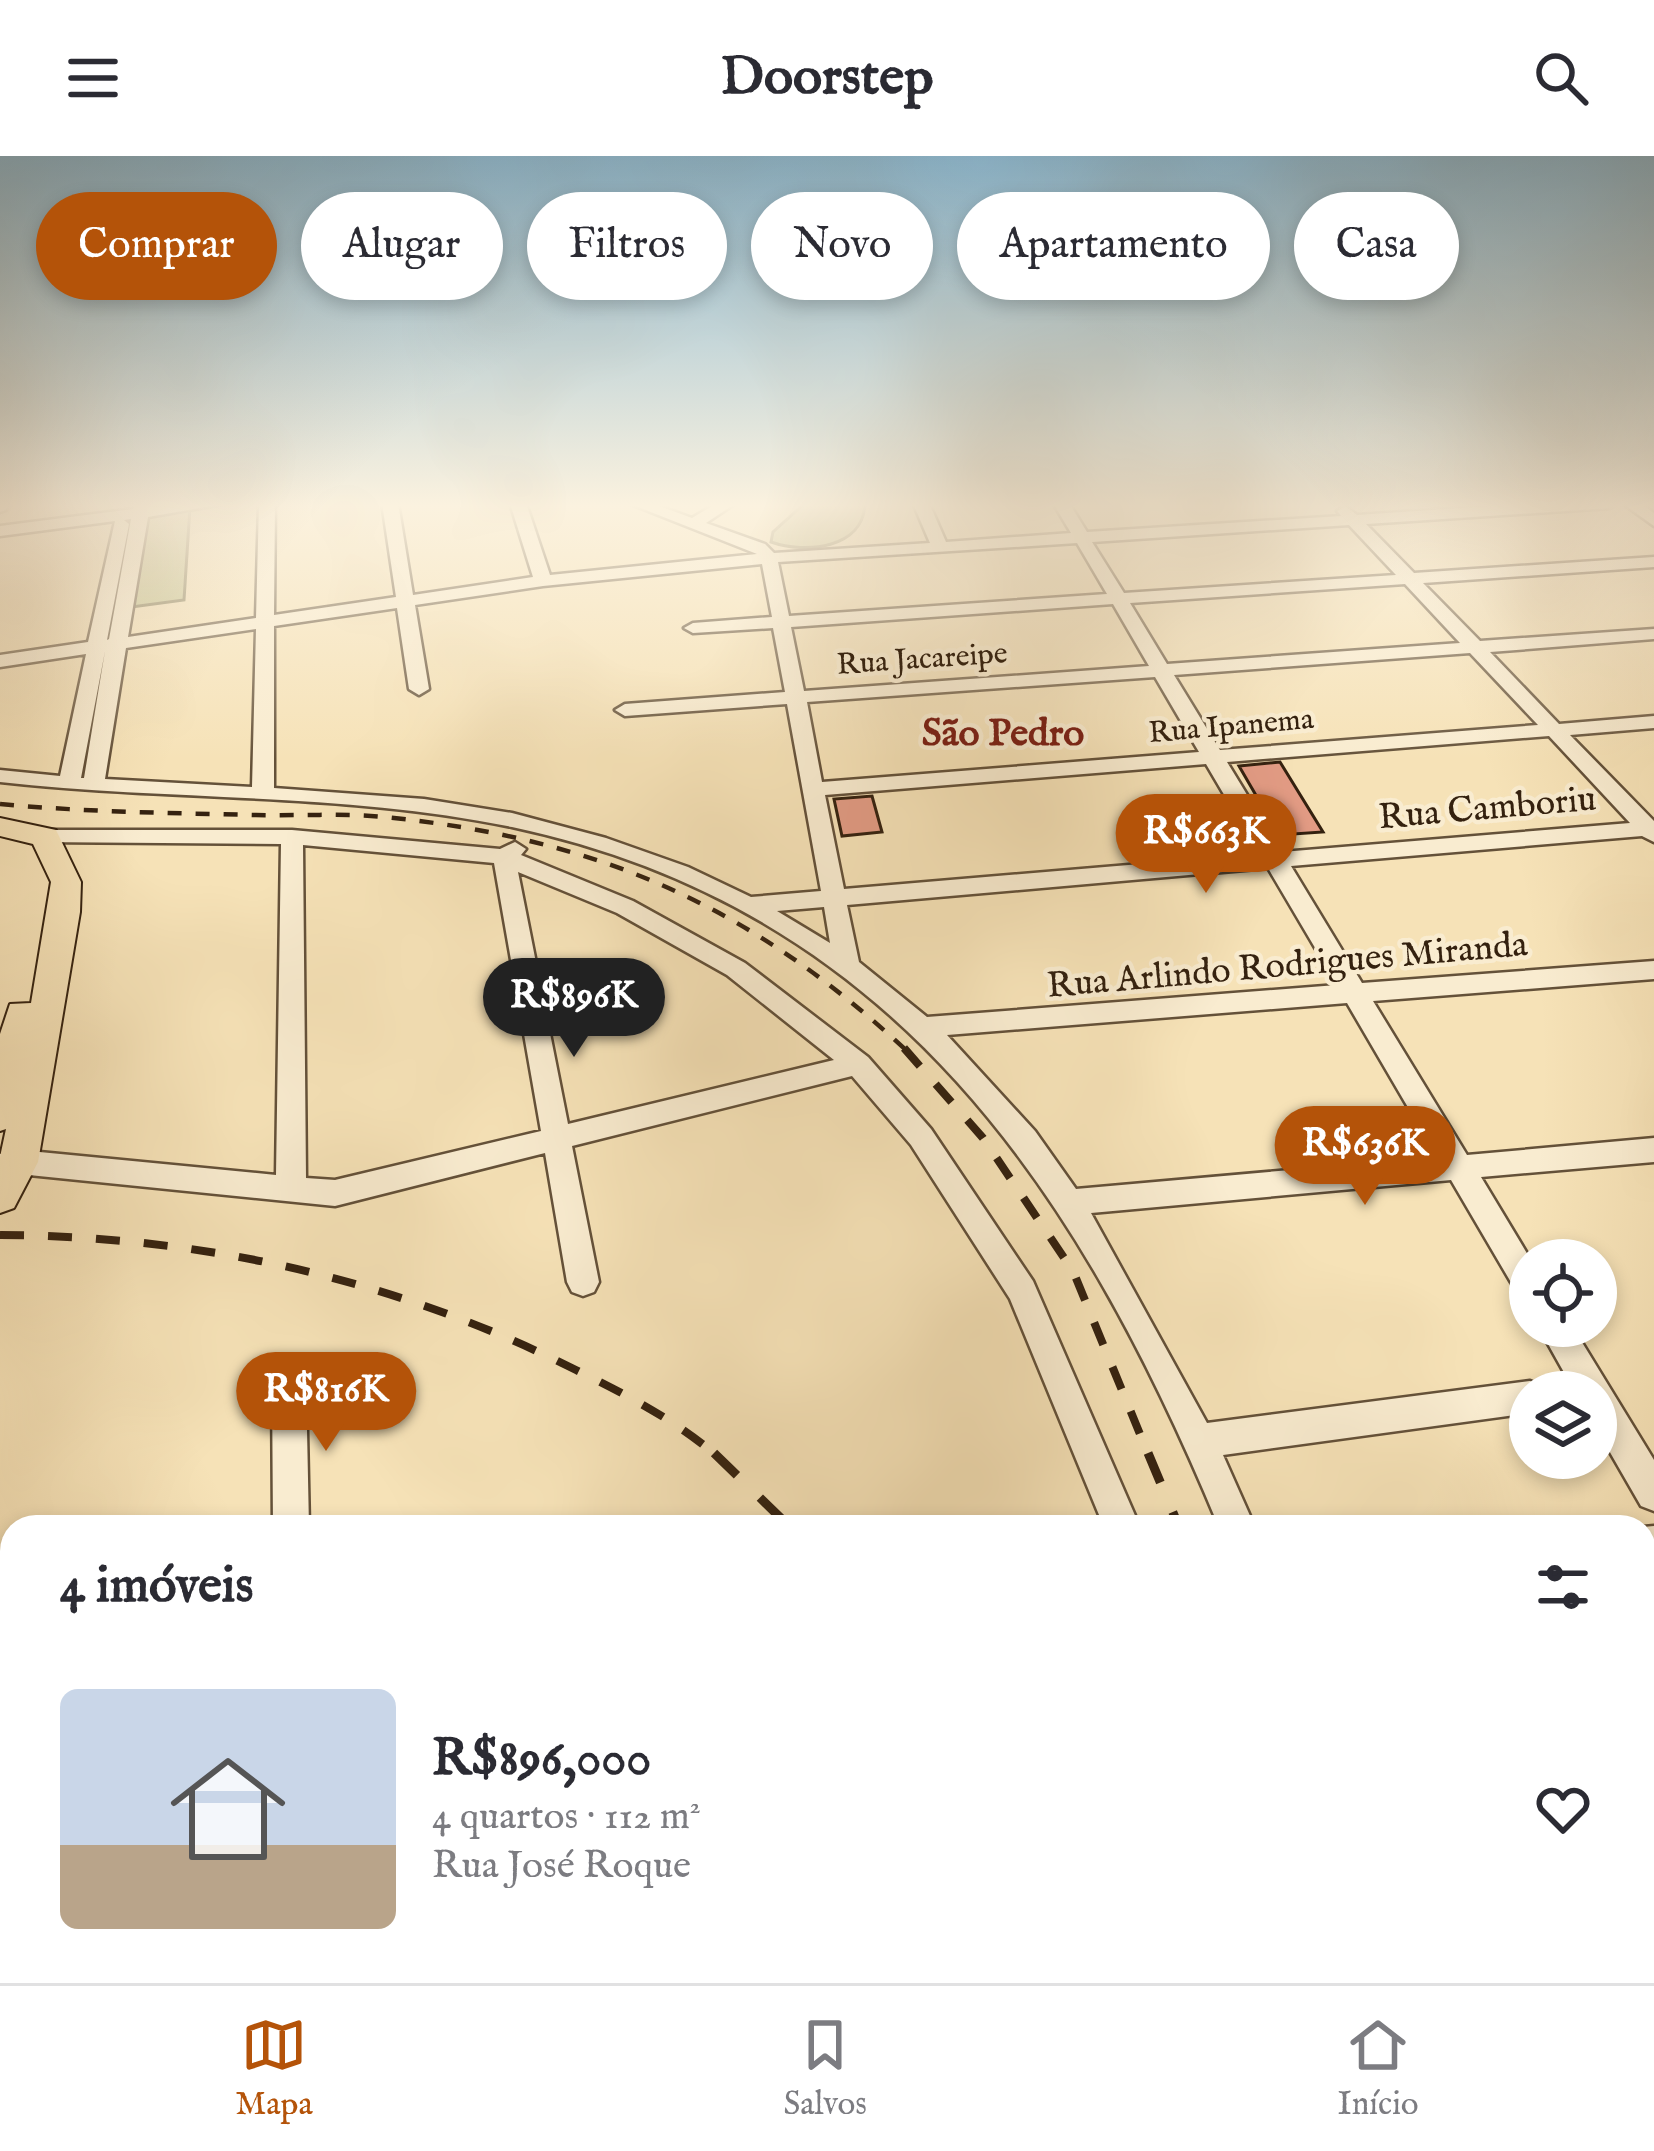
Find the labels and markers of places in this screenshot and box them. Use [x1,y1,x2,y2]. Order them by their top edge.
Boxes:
pin: R$663K [1108,794,1304,896]
pin: R$896K [476,958,672,1060]
pin: R$636K [1267,1106,1463,1208]
pin: R$816K [228,1352,424,1454]

